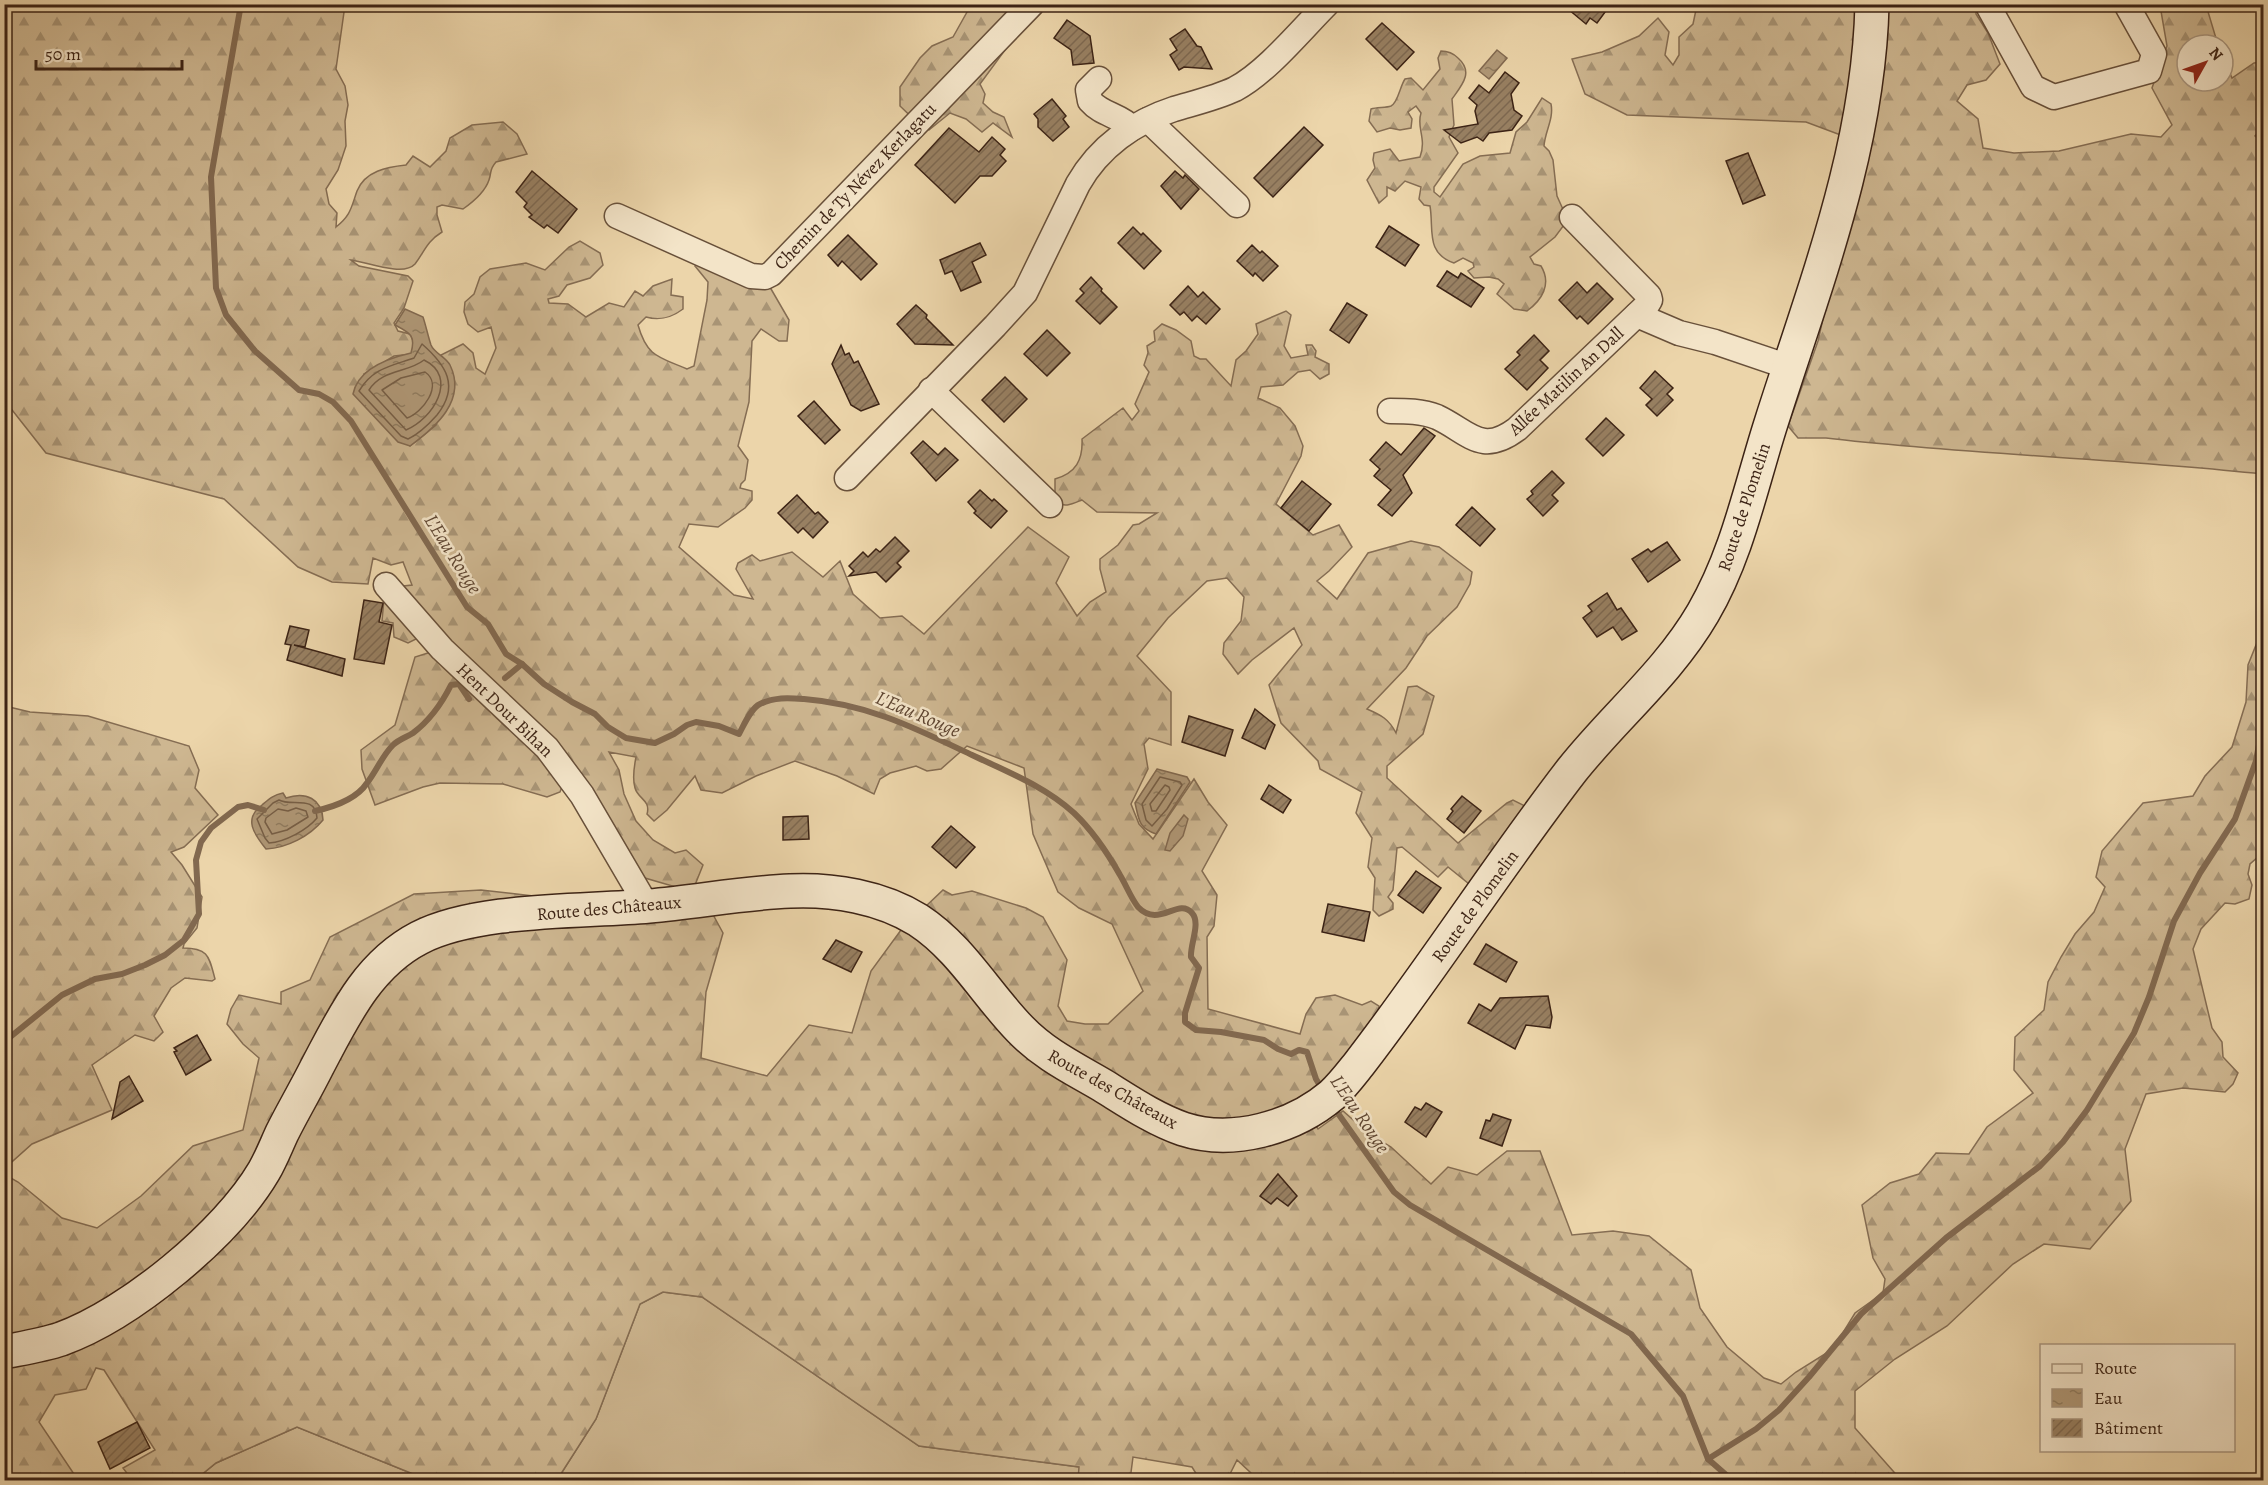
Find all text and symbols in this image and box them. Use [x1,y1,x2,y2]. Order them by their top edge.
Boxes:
scale bar [36,33,182,71]
north arrow [2175,33,2235,93]
text: 50 m [45,42,81,66]
text: N [2204,42,2228,66]
street label: Chemin de Ty Névez Kerlagatu [769,97,942,275]
street label: Allée Matilin An Dall [1502,321,1629,441]
street label: Route de Plomelin [1712,440,1776,574]
water label: L'Eau Rouge [418,509,488,599]
street label: Hent Dour Bihan [451,658,559,762]
water label: L'Eau Rouge [872,684,964,744]
street label: Route de Plomelin [1426,845,1524,967]
street label: Route des Châteaux [536,890,683,926]
street label: Route des Châteaux [1044,1043,1183,1135]
water label: L'Eau Rouge [1324,1069,1396,1159]
legend [2040,1344,2235,1452]
text: Route [2094,1356,2137,1380]
text: Eau [2094,1386,2123,1410]
text: Bâtiment [2094,1416,2163,1440]

